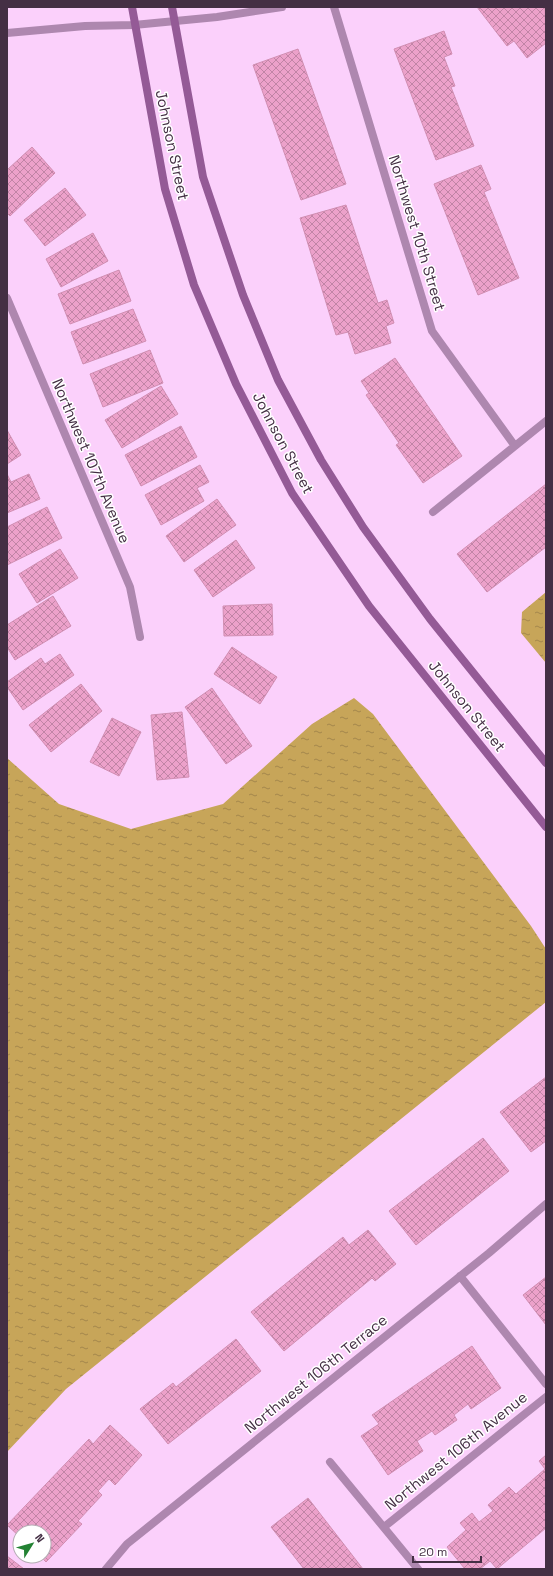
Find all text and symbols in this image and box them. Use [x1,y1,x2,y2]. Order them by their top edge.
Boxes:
street label: Johnson Street [152,88,193,202]
street label: Northwest 10th Street [385,153,450,313]
street label: Northwest 107th Avenue [48,376,135,546]
street label: Johnson Street [249,389,318,497]
street label: Johnson Street [425,656,510,755]
street label: Northwest 106th Terrace [240,1310,391,1437]
street label: Northwest 106th Avenue [381,1387,531,1514]
north arrow [12,1524,52,1564]
text: N [32,1531,48,1545]
scale bar [413,1538,481,1564]
text: 20 m [419,1544,447,1560]

